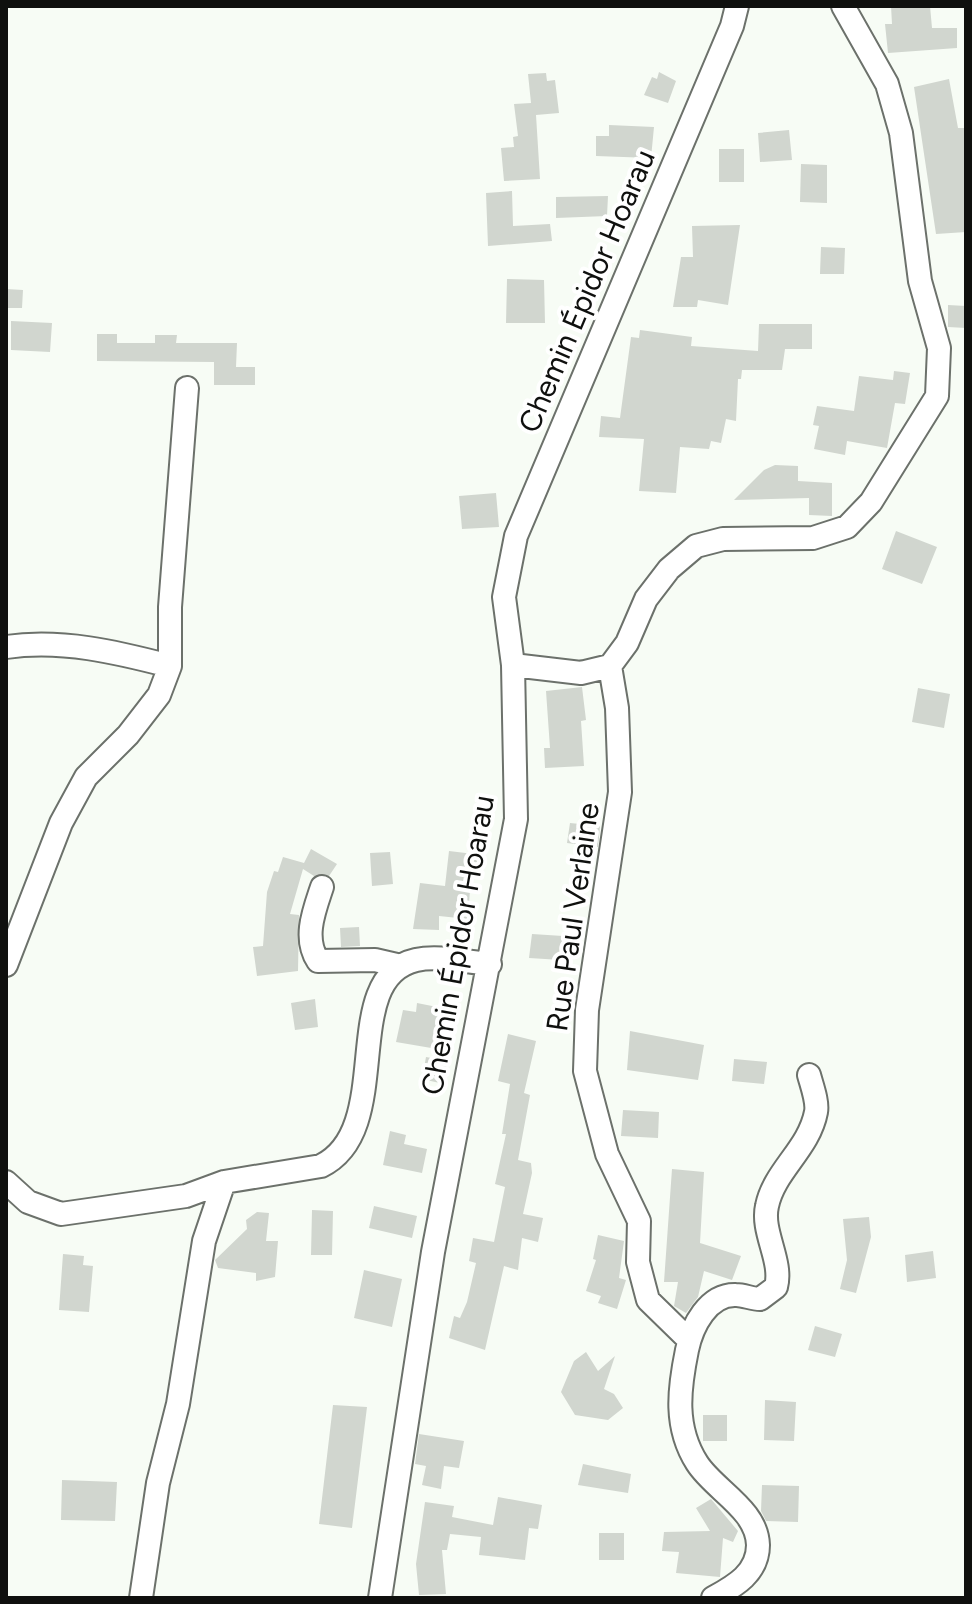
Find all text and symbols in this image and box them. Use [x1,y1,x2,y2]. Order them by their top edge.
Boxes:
street label: Chemin Épidor Hoarau [510,144,663,438]
street label: Chemin Épidor Hoarau [413,792,502,1098]
street label: Rue Paul Verlaine [538,800,607,1034]

